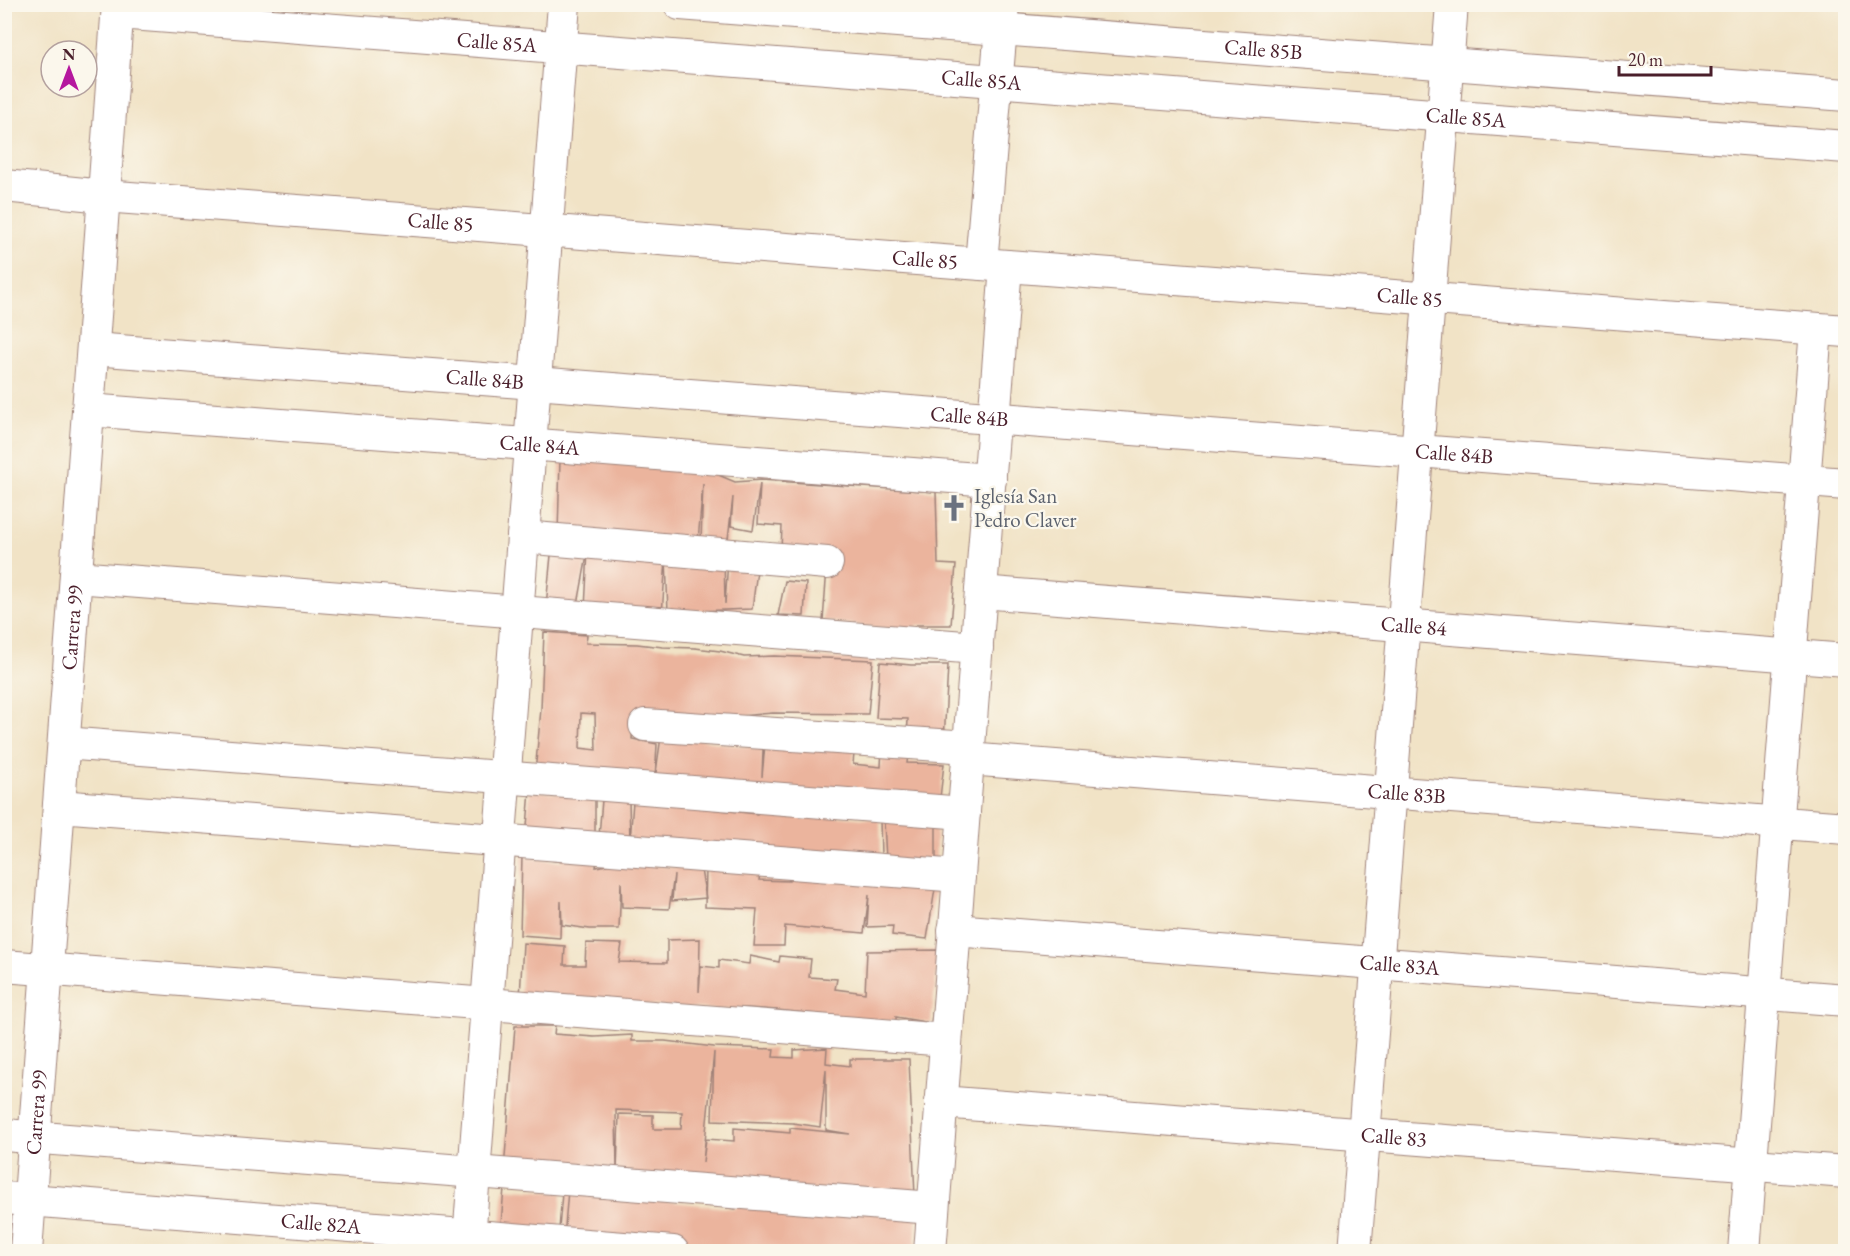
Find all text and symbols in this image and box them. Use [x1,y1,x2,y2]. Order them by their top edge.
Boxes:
street label: Calle 85A [456,25,539,58]
street label: Calle 85B [1223,33,1303,66]
north arrow [39,39,99,99]
scale bar [1619,39,1710,77]
text: N [63,44,76,65]
text: 20 m [1628,48,1663,71]
street label: Calle 85A [940,63,1023,96]
street label: Calle 85A [1425,100,1508,134]
street label: Calle 85 [407,206,474,238]
street label: Calle 85 [891,243,959,275]
street label: Calle 85 [1376,281,1444,313]
street label: Calle 84B [445,362,525,395]
street label: Calle 84B [929,400,1010,432]
street label: Calle 84A [498,428,581,461]
street label: Calle 84B [1414,437,1494,470]
place label: Iglesía San Pedro Claver [974,482,1077,533]
church icon: Iglesía San Pedro Claver [939,493,969,523]
street label: Carrera 99 [55,584,88,671]
street label: Calle 84 [1380,609,1449,642]
street label: Calle 83B [1367,776,1447,810]
street label: Calle 83A [1358,948,1441,981]
street label: Carrera 99 [19,1069,52,1156]
street label: Calle 83 [1360,1121,1428,1153]
street label: Calle 82A [280,1206,363,1240]

